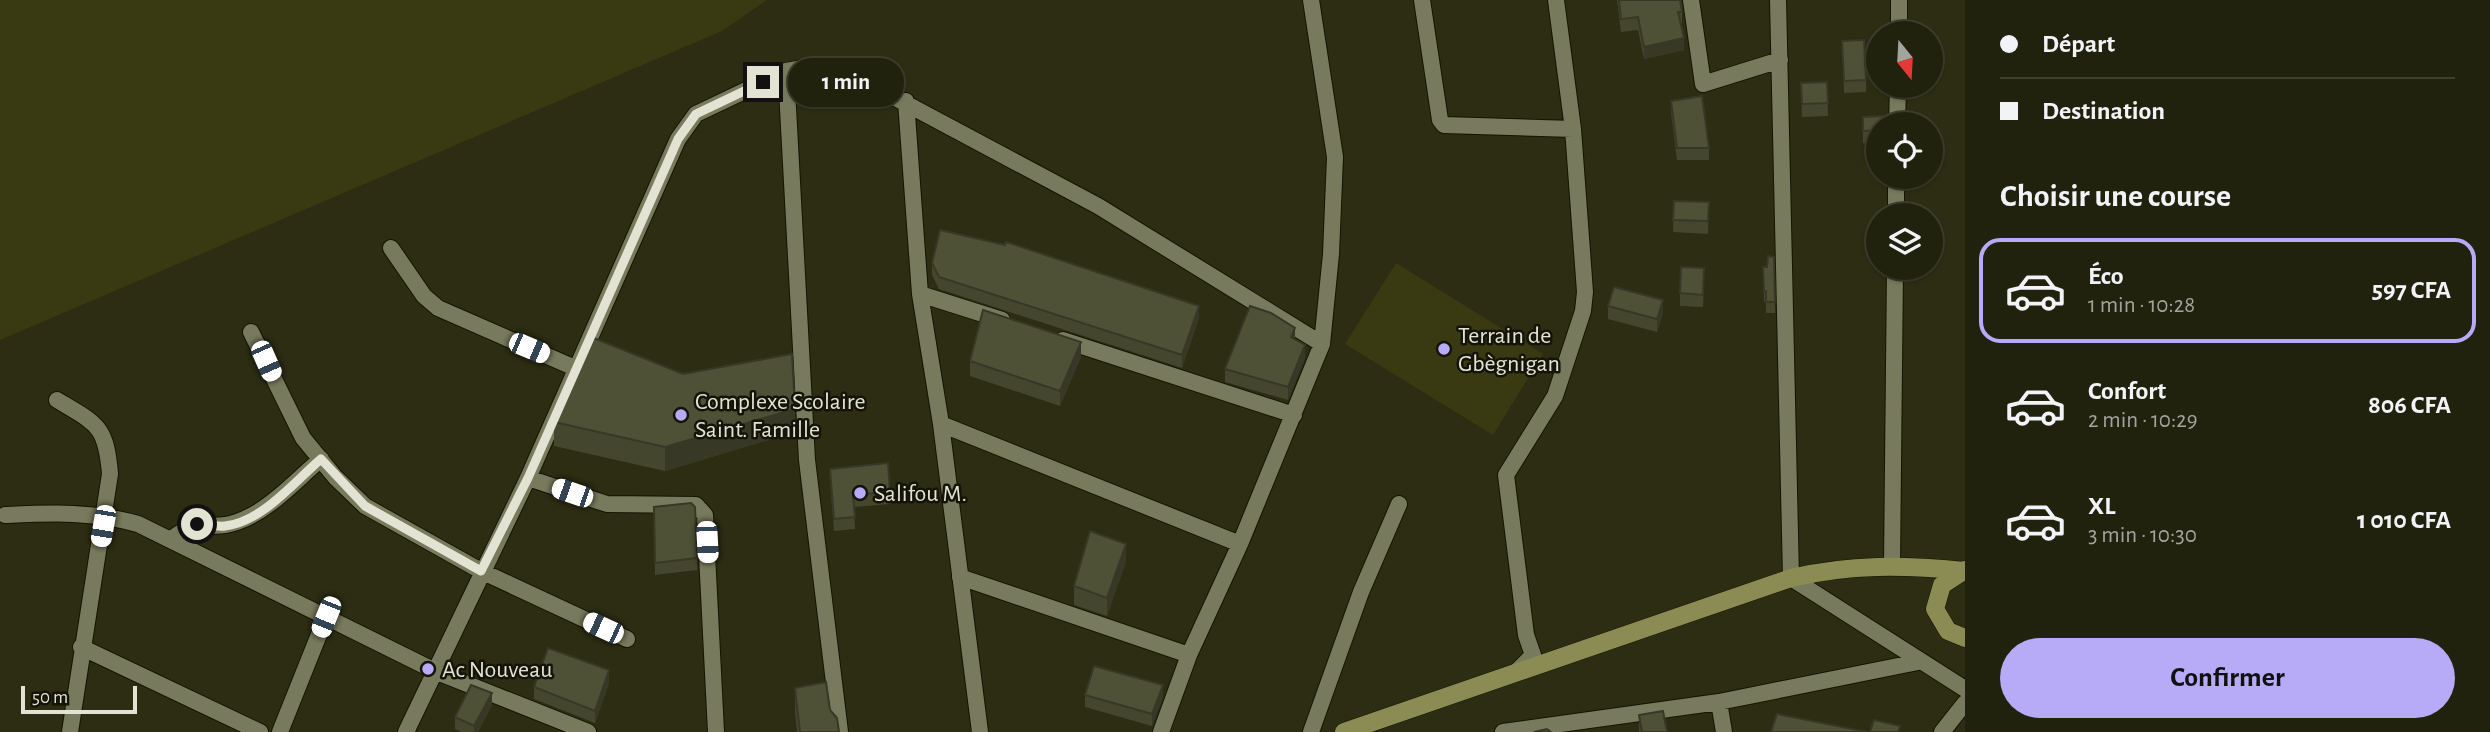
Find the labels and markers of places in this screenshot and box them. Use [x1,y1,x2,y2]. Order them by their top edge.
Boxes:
place label: Terrain de Gbègnigan [1458,324,1560,376]
marker: Terrain de Gbègnigan [1436,341,1452,357]
place label: Complexe Scolaire Saint. Famille [695,390,866,442]
marker: Complexe Scolaire Saint. Famille [673,407,689,423]
place label: Salifou M. [874,482,967,506]
marker: Salifou M. [852,485,868,501]
place label: Ac Nouveau [442,658,552,682]
marker: Ac Nouveau [420,661,436,677]

